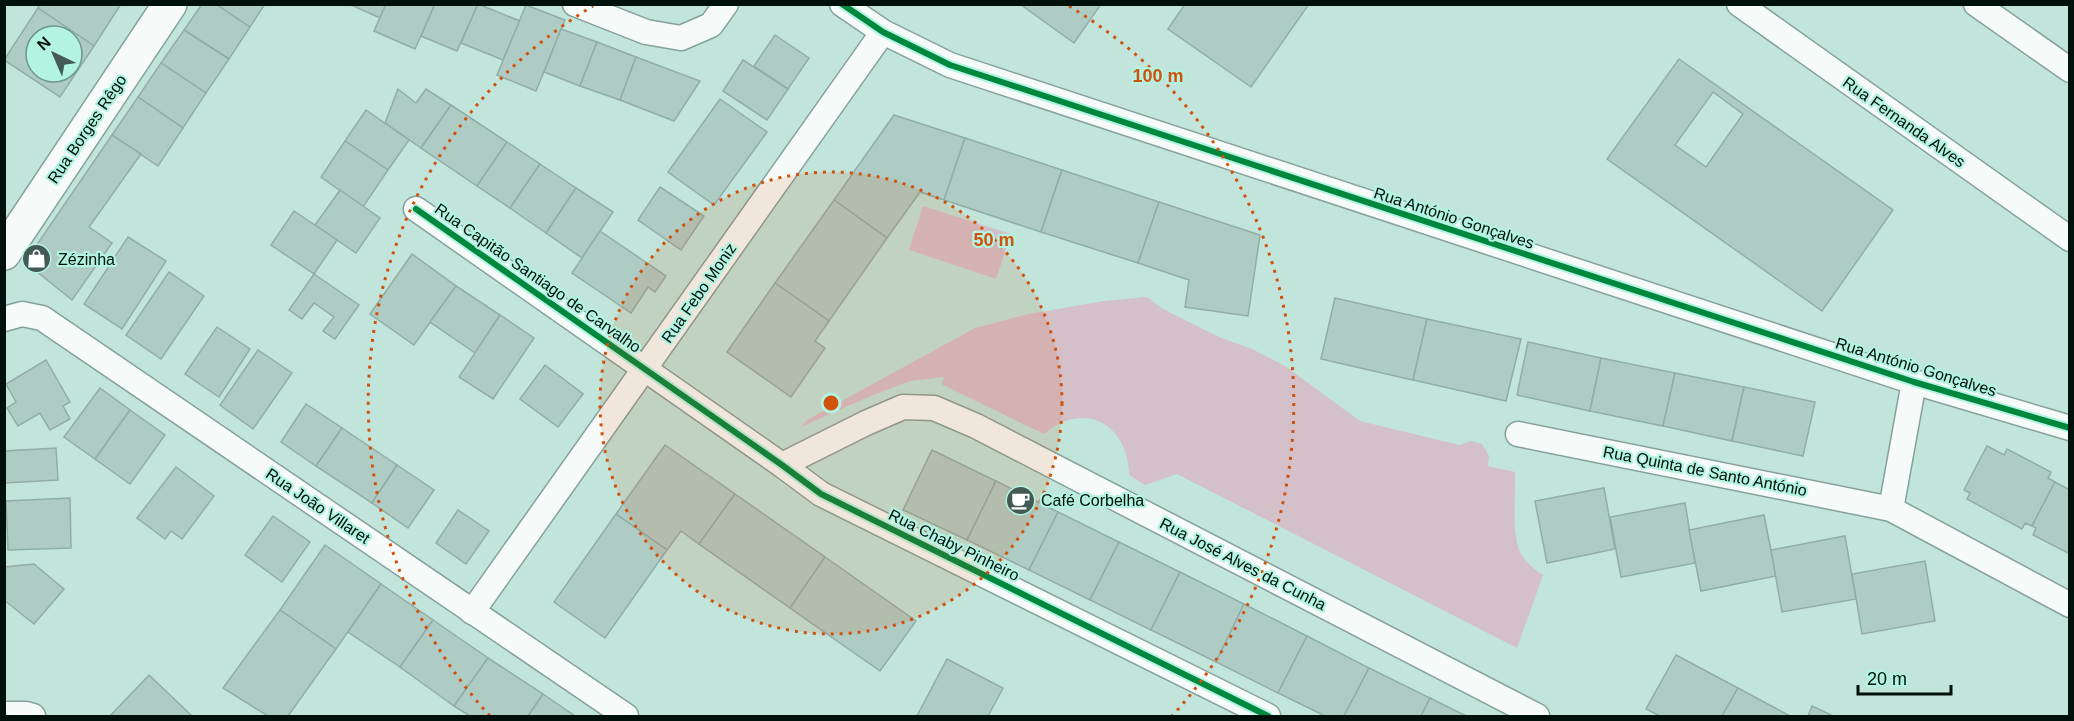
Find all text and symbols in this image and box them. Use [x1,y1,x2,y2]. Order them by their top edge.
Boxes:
north arrow [24,24,84,84]
text: N [34,33,54,54]
text: 100 m [1132,66,1184,86]
street label: Rua Borges Rêgo [44,71,130,186]
street label: Rua Fernanda Alves [1840,73,1968,171]
street label: Rua António Gonçalves [1372,184,1536,252]
street label: Rua Capitão Santiago de Carvalho [432,200,644,356]
text: 50 m [973,230,1015,250]
street label: Rua Febo Moniz [658,240,740,346]
shop icon: Zézinha [21,243,53,275]
place label: Zézinha [58,251,115,268]
street label: Rua António Gonçalves [1834,334,1998,400]
centre of rings [821,393,841,413]
street label: Rua Quinta de Santo António [1602,443,1808,499]
street label: Rua João Villaret [263,465,374,547]
cafe icon: Café Corbelha [1004,484,1036,516]
place label: Café Corbelha [1041,492,1144,509]
street label: Rua Chaby Pinheiro [886,506,1022,584]
street label: Rua José Alves da Cunha [1157,515,1329,613]
scale bar [1858,658,1951,696]
text: 20 m [1867,669,1907,689]

